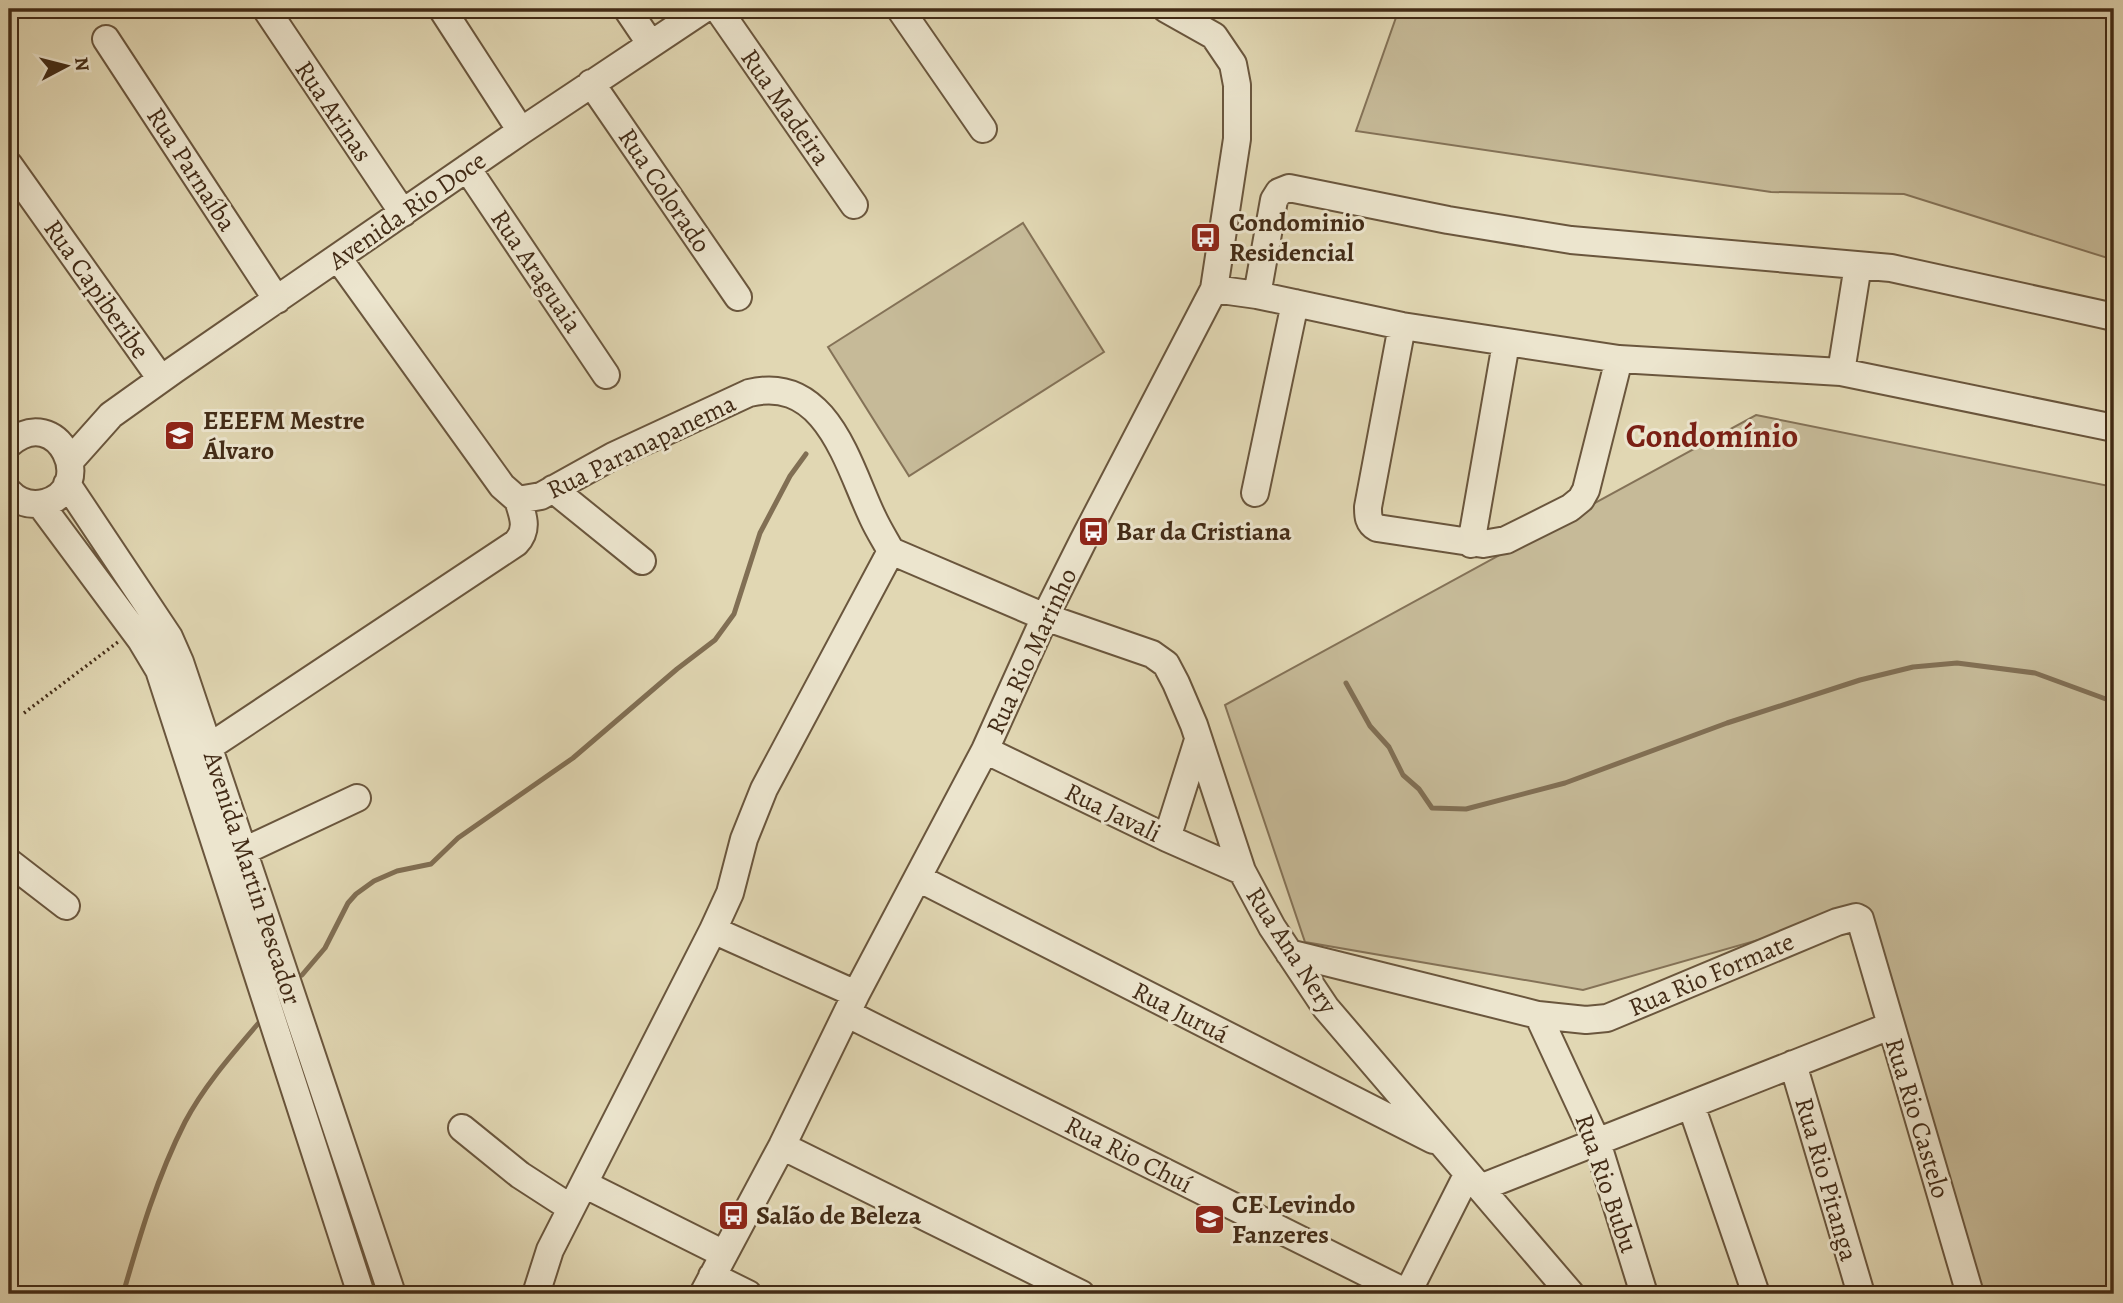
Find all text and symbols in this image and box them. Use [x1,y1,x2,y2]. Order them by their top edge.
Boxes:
north arrow [32,32,102,102]
street label: Rua Madeira [733,42,839,173]
street label: Rua Arinas [287,54,380,169]
text: N [68,56,96,73]
street label: Rua Parnaíba [138,100,245,238]
street label: Rua Colorado [610,121,719,259]
street label: Avenida Rio Doce [321,143,493,278]
street label: Rua Araguaia [482,203,591,340]
place label: Condominio Residencial [1229,205,1365,270]
street label: Rua Capiberibe [36,213,158,366]
bus stop icon: Condominio Residencial [1189,220,1223,254]
street label: Rua Paranapanema [541,386,741,507]
place label: EEEFM Mestre Álvaro [202,403,365,468]
district label: Condomínio [1626,413,1798,458]
school or university icon: EEEFM Mestre Álvaro [163,418,197,452]
bus stop icon: Bar da Cristiana [1076,514,1110,548]
place label: Bar da Cristiana [1116,514,1292,549]
street label: Rua Rio Marinho [978,562,1085,740]
street label: Avenida Martin Pescador [195,746,310,1009]
street label: Rua Javali [1059,774,1167,851]
street label: Rua Ana Nery [1238,880,1346,1021]
street label: Rua Rio Formate [1623,924,1799,1025]
street label: Rua Juruá [1126,973,1235,1052]
street label: Rua Rio Castelo [1877,1034,1959,1203]
street label: Rua Rio Pitanga [1786,1093,1867,1265]
street label: Rua Rio Chuí [1059,1107,1199,1202]
street label: Rua Rio Bubu [1566,1109,1647,1258]
place label: CE Levindo Fanzeres [1232,1187,1356,1252]
bus stop icon: Salão de Beleza [716,1198,750,1232]
place label: Salão de Beleza [756,1198,922,1233]
school or university icon: CE Levindo Fanzeres [1192,1202,1226,1236]

